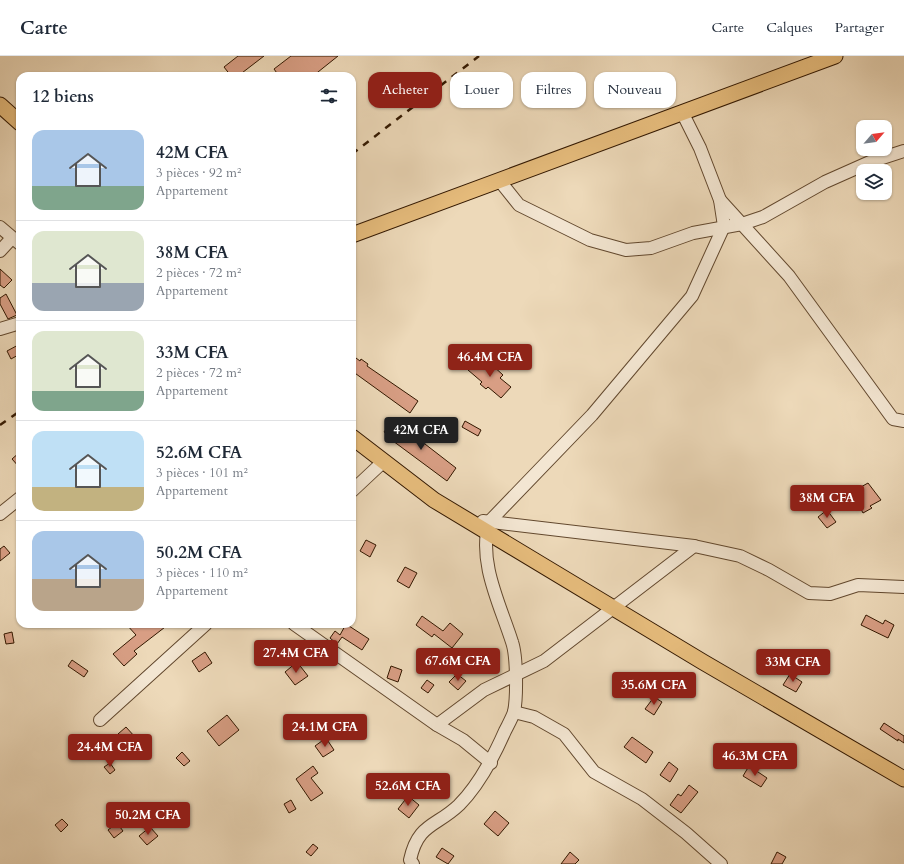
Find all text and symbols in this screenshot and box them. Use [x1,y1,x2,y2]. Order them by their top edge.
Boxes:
text: Carte [20,15,68,41]
text: Carte [712,18,744,37]
text: Calques [766,18,813,37]
text: Partager [835,18,884,37]
chip: Acheter [368,72,442,108]
chip: Louer [450,72,513,108]
chip: Filtres [521,72,586,108]
chip: Nouveau [594,72,676,108]
text: 12 biens [32,85,94,108]
icon: filters [318,85,340,107]
north arrow [856,120,892,156]
map controls [856,120,892,200]
text: 42M CFA [156,141,229,164]
icon: home [64,146,112,194]
text: 3 pièces · 92 m² [156,164,241,182]
button: layers [856,164,892,200]
text: Appartement [156,182,228,200]
text: 38M CFA [156,241,229,264]
icon: home [64,247,112,295]
text: 2 pièces · 72 m² [156,264,241,282]
text: Appartement [156,282,228,300]
text: 33M CFA [156,341,229,364]
pin: 46.4M CFA [444,344,536,378]
icon: home [64,347,112,395]
text: 46.4M CFA [457,348,523,366]
text: 2 pièces · 72 m² [156,364,241,382]
text: Appartement [156,382,228,400]
pin: 42M CFA [384,417,458,451]
text: 42M CFA [393,421,449,439]
text: 52.6M CFA [156,441,242,464]
icon: home [64,447,112,495]
text: 3 pièces · 101 m² [156,464,248,482]
text: Appartement [156,482,228,500]
pin: 38M CFA [790,485,864,519]
text: 38M CFA [799,489,855,507]
text: 50.2M CFA [156,541,242,564]
icon: home [64,547,112,595]
text: 3 pièces · 110 m² [156,564,248,582]
text: Appartement [156,582,228,600]
pin: 27.4M CFA [250,640,342,674]
text: 27.4M CFA [263,644,329,662]
pin: 67.6M CFA [412,648,504,682]
pin: 33M CFA [756,649,830,683]
text: 67.6M CFA [425,652,491,670]
text: 33M CFA [765,653,821,671]
pin: 35.6M CFA [608,672,700,706]
text: 35.6M CFA [621,676,687,694]
pin: 24.1M CFA [279,714,371,748]
text: 24.1M CFA [292,718,358,736]
pin: 24.4M CFA [64,734,156,768]
text: 24.4M CFA [77,738,143,756]
pin: 46.3M CFA [709,743,801,777]
text: 46.3M CFA [722,747,788,765]
pin: 52.6M CFA [362,773,454,807]
text: 52.6M CFA [375,777,441,795]
pin: 50.2M CFA [102,802,194,836]
text: 50.2M CFA [115,806,181,824]

